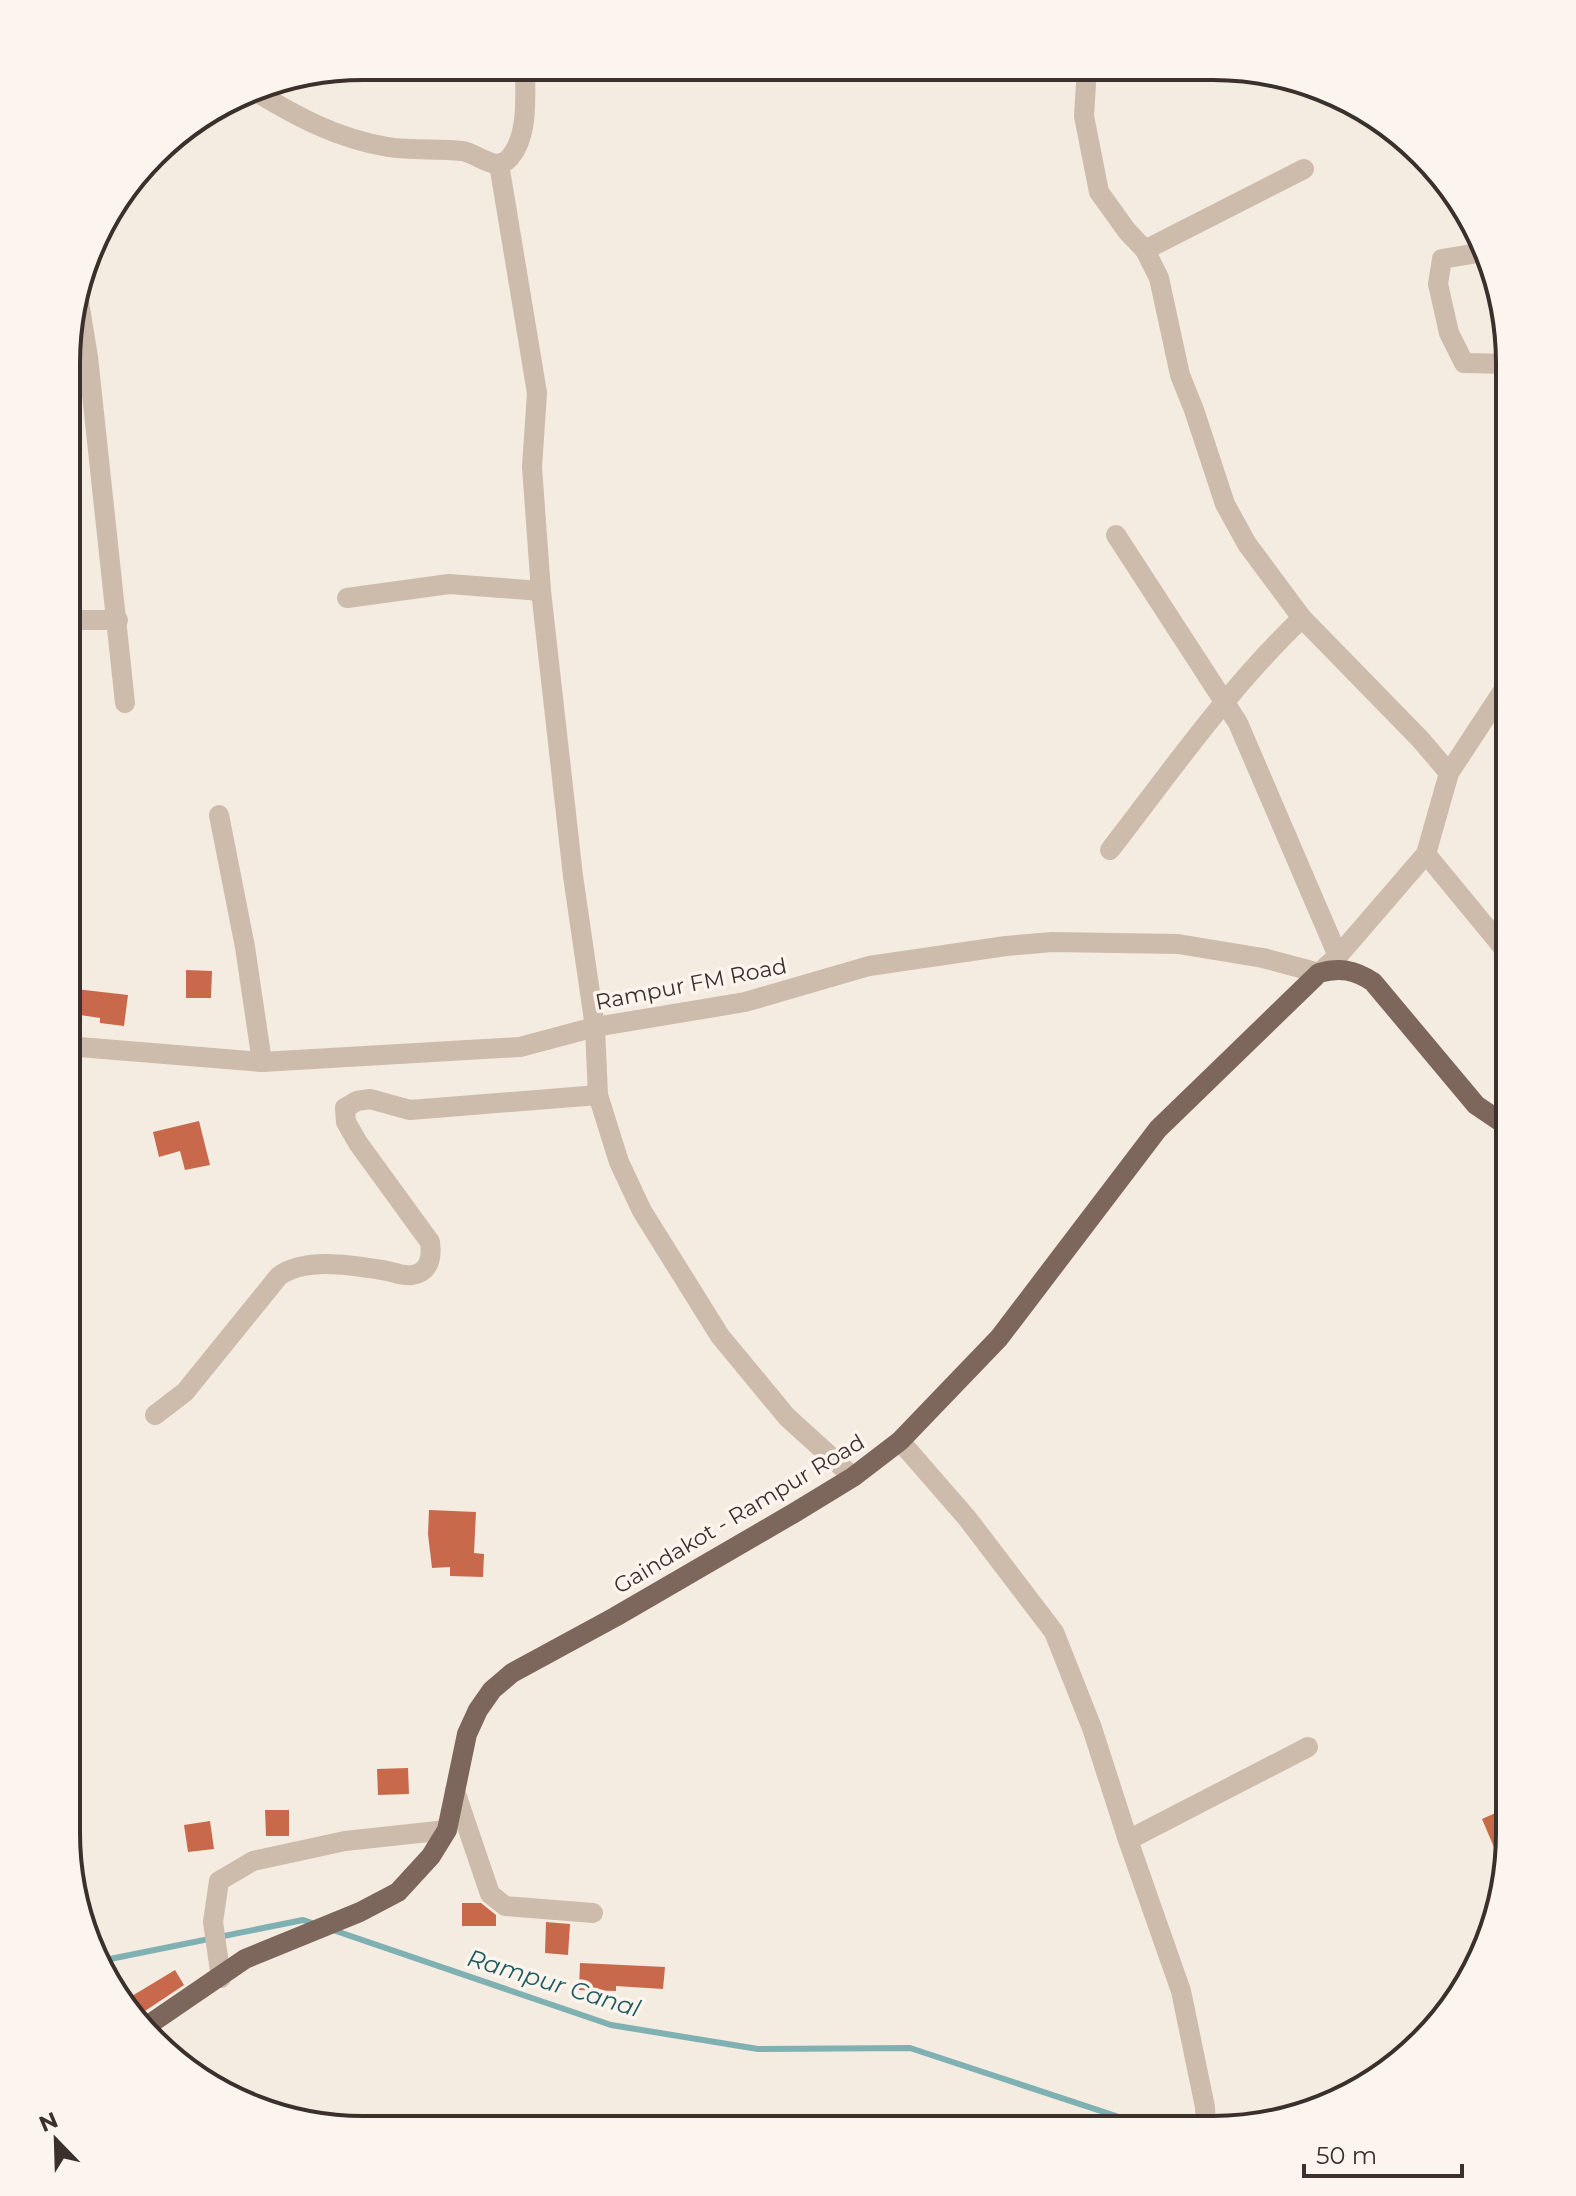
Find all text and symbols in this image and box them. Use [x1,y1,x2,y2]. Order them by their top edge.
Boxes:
street label: Rampur FM Road [593,952,789,1016]
street label: Gaindakot - Rampur Road [609,1428,869,1600]
water label: Rampur Canal [464,1943,645,2023]
north arrow [16,2100,96,2180]
text: N [35,2106,62,2138]
scale bar [1304,2128,1462,2178]
text: 50 m [1316,2141,1377,2170]

